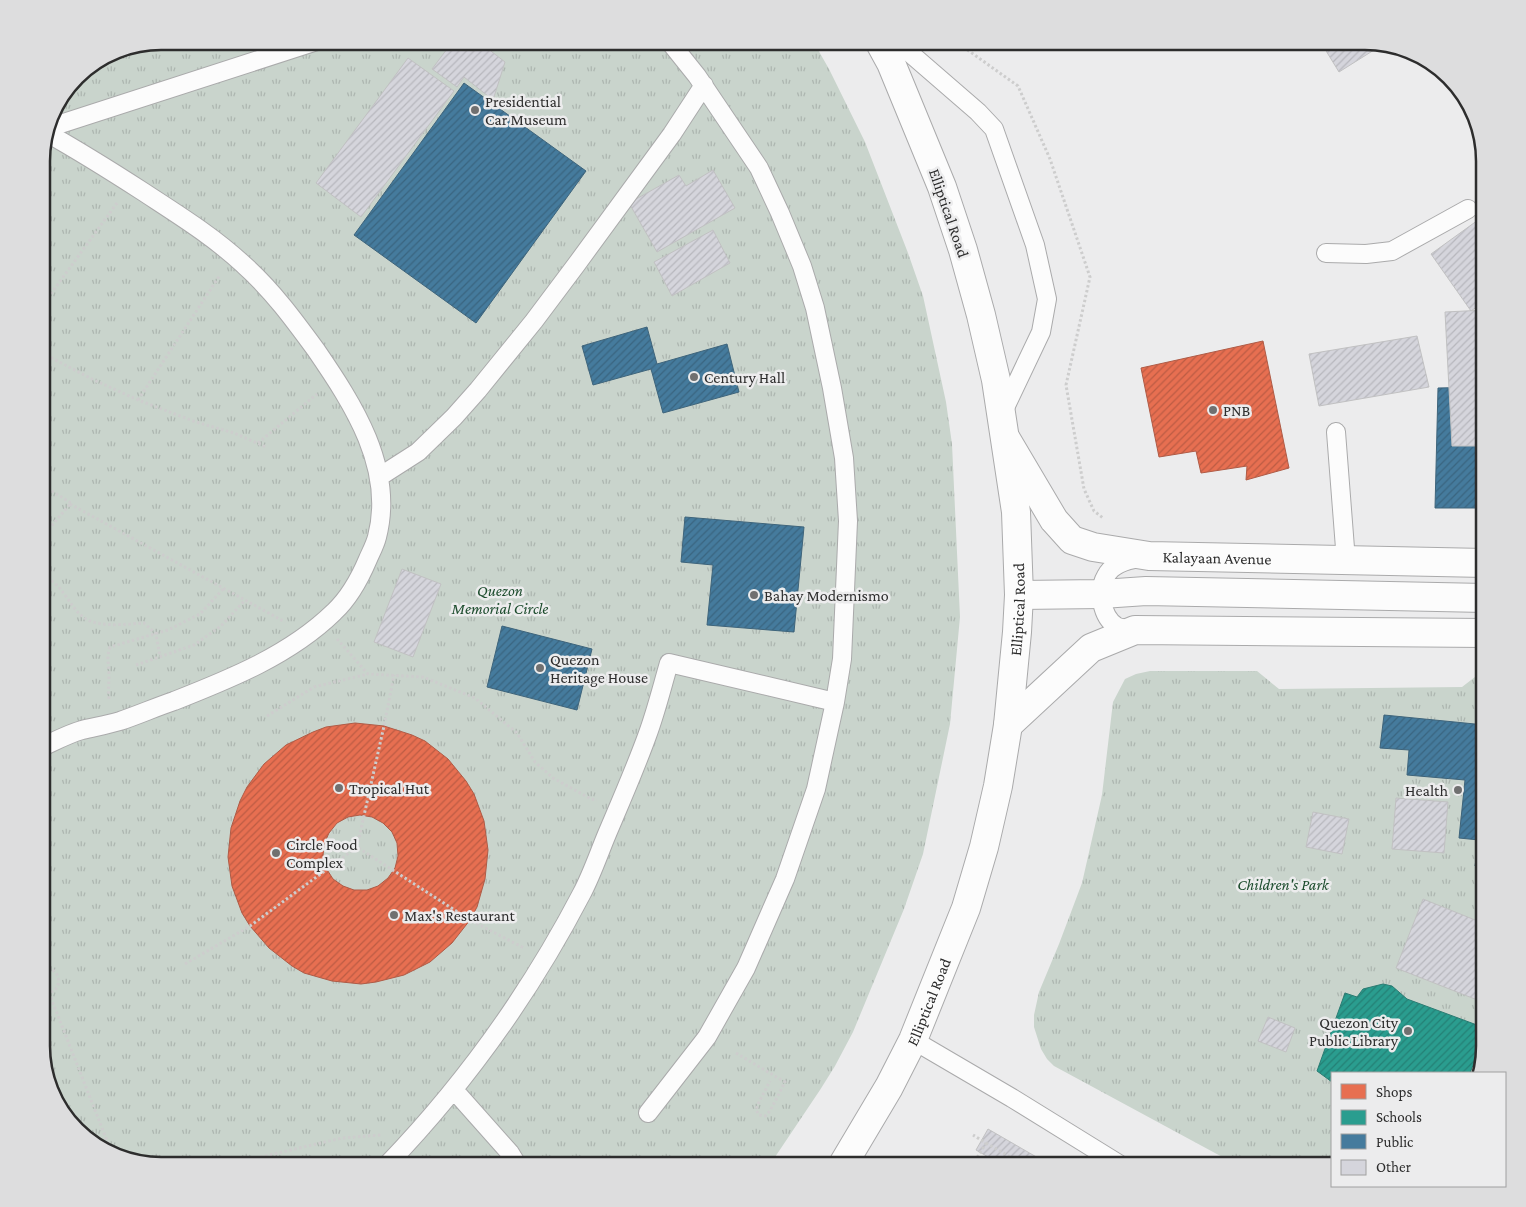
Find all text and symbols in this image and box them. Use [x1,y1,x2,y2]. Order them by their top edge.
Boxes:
place label: Presidential Car Museum [485,93,567,128]
marker: Presidential Car Museum [469,104,481,116]
street label: Elliptical Road [925,166,972,261]
place label: Century Hall [704,369,785,387]
marker: Century Hall [688,371,700,383]
place label: PNB [1223,402,1251,419]
marker: PNB [1207,404,1219,416]
street label: Kalayaan Avenue [1163,548,1272,567]
street label: Elliptical Road [1006,562,1028,657]
park label: Quezon Memorial Circle [451,582,548,617]
place label: Bahay Modernismo [764,587,889,605]
marker: Bahay Modernismo [748,589,760,601]
place label: Quezon Heritage House [550,651,648,687]
marker: Quezon Heritage House [534,662,546,674]
place label: Tropical Hut [349,780,430,798]
marker: Tropical Hut [333,782,345,794]
place label: Health [1405,782,1448,799]
marker: Health [1452,784,1464,796]
place label: Circle Food Complex [286,836,358,872]
marker: Circle Food Complex [270,847,282,859]
park label: Children's Park [1237,876,1330,893]
place label: Max's Restaurant [404,907,516,924]
marker: Max's Restaurant [388,909,400,921]
street label: Elliptical Road [903,955,954,1048]
place label: Quezon City Public Library [1309,1014,1399,1050]
marker: Quezon City Public Library [1402,1025,1414,1037]
legend [1331,1072,1506,1187]
text: Shops [1376,1084,1412,1101]
text: Schools [1376,1109,1422,1125]
text: Public [1376,1134,1414,1150]
text: Other [1376,1159,1412,1175]

